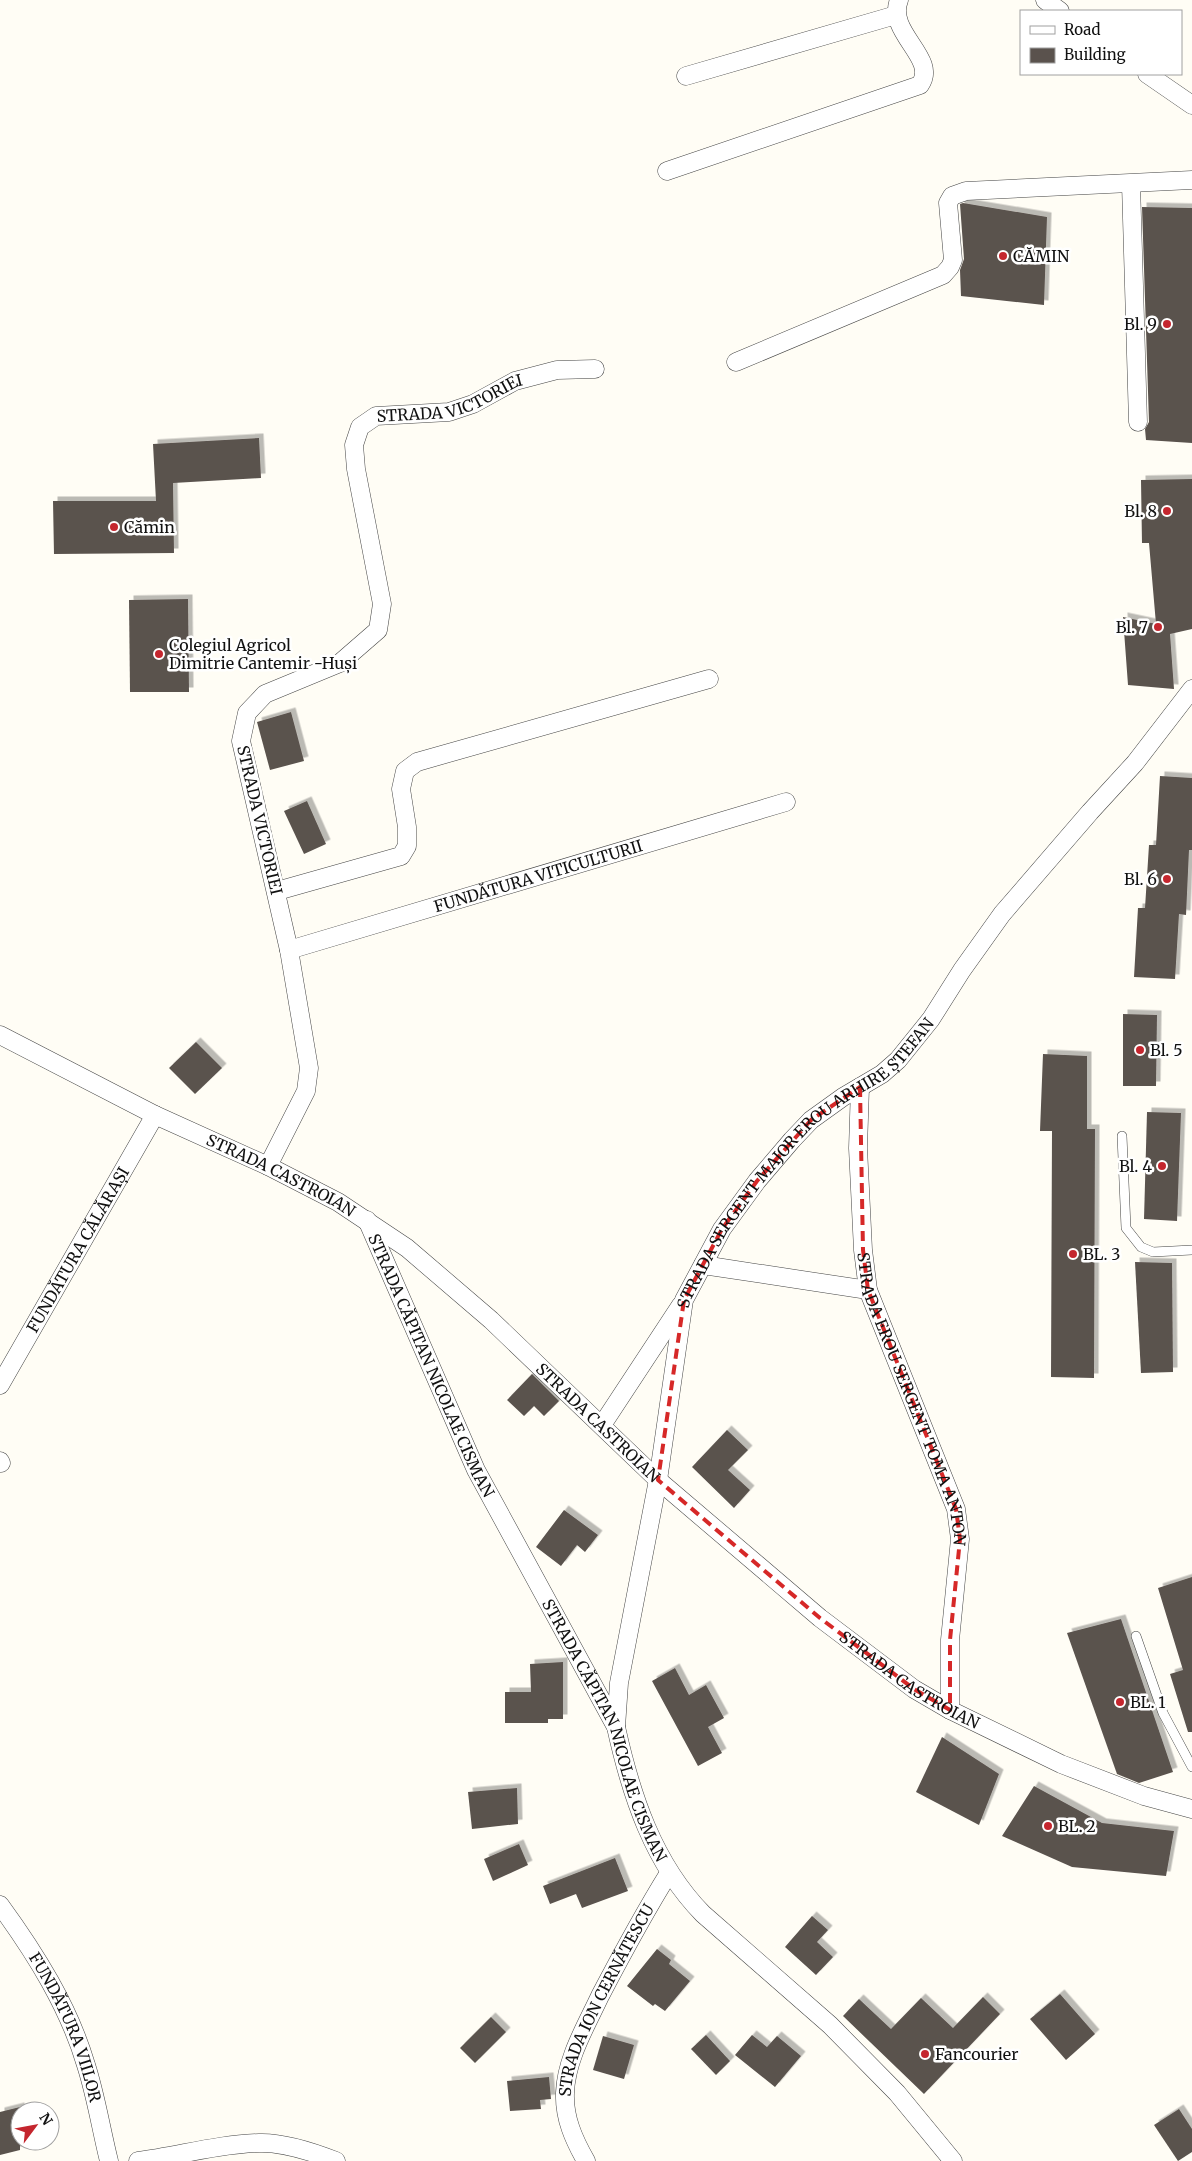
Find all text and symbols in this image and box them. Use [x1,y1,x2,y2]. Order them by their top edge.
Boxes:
legend [1020,10,1182,75]
text: Road [1064,20,1100,39]
text: Building [1064,45,1126,64]
place label: CĂMIN [1013,246,1070,266]
marker: CĂMIN [997,250,1009,262]
place label: Bl. 9 [1124,314,1157,334]
marker: Bl. 9 [1161,318,1173,330]
street label: STRADA VICTORIEI [376,370,524,426]
place label: Bl. 8 [1124,501,1157,521]
marker: Bl. 8 [1161,505,1173,517]
place label: Cămin [124,517,175,537]
marker: Cămin [108,521,120,533]
place label: Bl. 7 [1116,617,1148,637]
marker: Bl. 7 [1152,621,1164,633]
place label: Colegiul Agricol Dimitrie Cantemir -Huși [169,635,357,674]
marker: Colegiul Agricol Dimitrie Cantemir -Huși [153,648,165,660]
street label: STRADA VICTORIEI [233,743,287,897]
street label: FUNDĂTURA VITICULTURII [431,835,645,916]
place label: Bl. 6 [1124,869,1157,889]
marker: Bl. 6 [1161,873,1173,885]
street label: STRADA SERGENT MAJOR EROU ARHIRE ȘTEFAN [673,1013,938,1309]
place label: Bl. 5 [1150,1040,1183,1060]
marker: Bl. 5 [1134,1044,1146,1056]
street label: STRADA CASTROIAN [203,1130,360,1221]
place label: Bl. 4 [1119,1156,1152,1176]
marker: Bl. 4 [1156,1160,1168,1172]
street label: FUNDĂTURA CĂLĂRAȘI [22,1163,133,1336]
street label: STRADA CĂPITAN NICOLAE CISMAN [364,1231,499,1501]
place label: BL. 3 [1083,1244,1121,1264]
marker: BL. 3 [1067,1248,1079,1260]
street label: STRADA EROU SERGENT TOMA ANTON [853,1251,971,1547]
street label: STRADA CASTROIAN [532,1359,665,1487]
street label: STRADA CĂPITAN NICOLAE CISMAN [538,1595,672,1866]
street label: STRADA CASTROIAN [836,1626,984,1733]
place label: BL. 1 [1130,1692,1166,1712]
marker: BL. 1 [1114,1696,1126,1708]
place label: BL. 2 [1058,1816,1096,1836]
marker: BL. 2 [1042,1820,1054,1832]
street label: STRADA ION CERNĂTESCU [555,1900,658,2097]
street label: FUNDĂTURA VIILOR [25,1949,106,2105]
place label: Fancourier [935,2044,1018,2064]
marker: Fancourier [919,2048,931,2060]
north arrow [10,2101,60,2151]
text: N [35,2110,57,2129]

